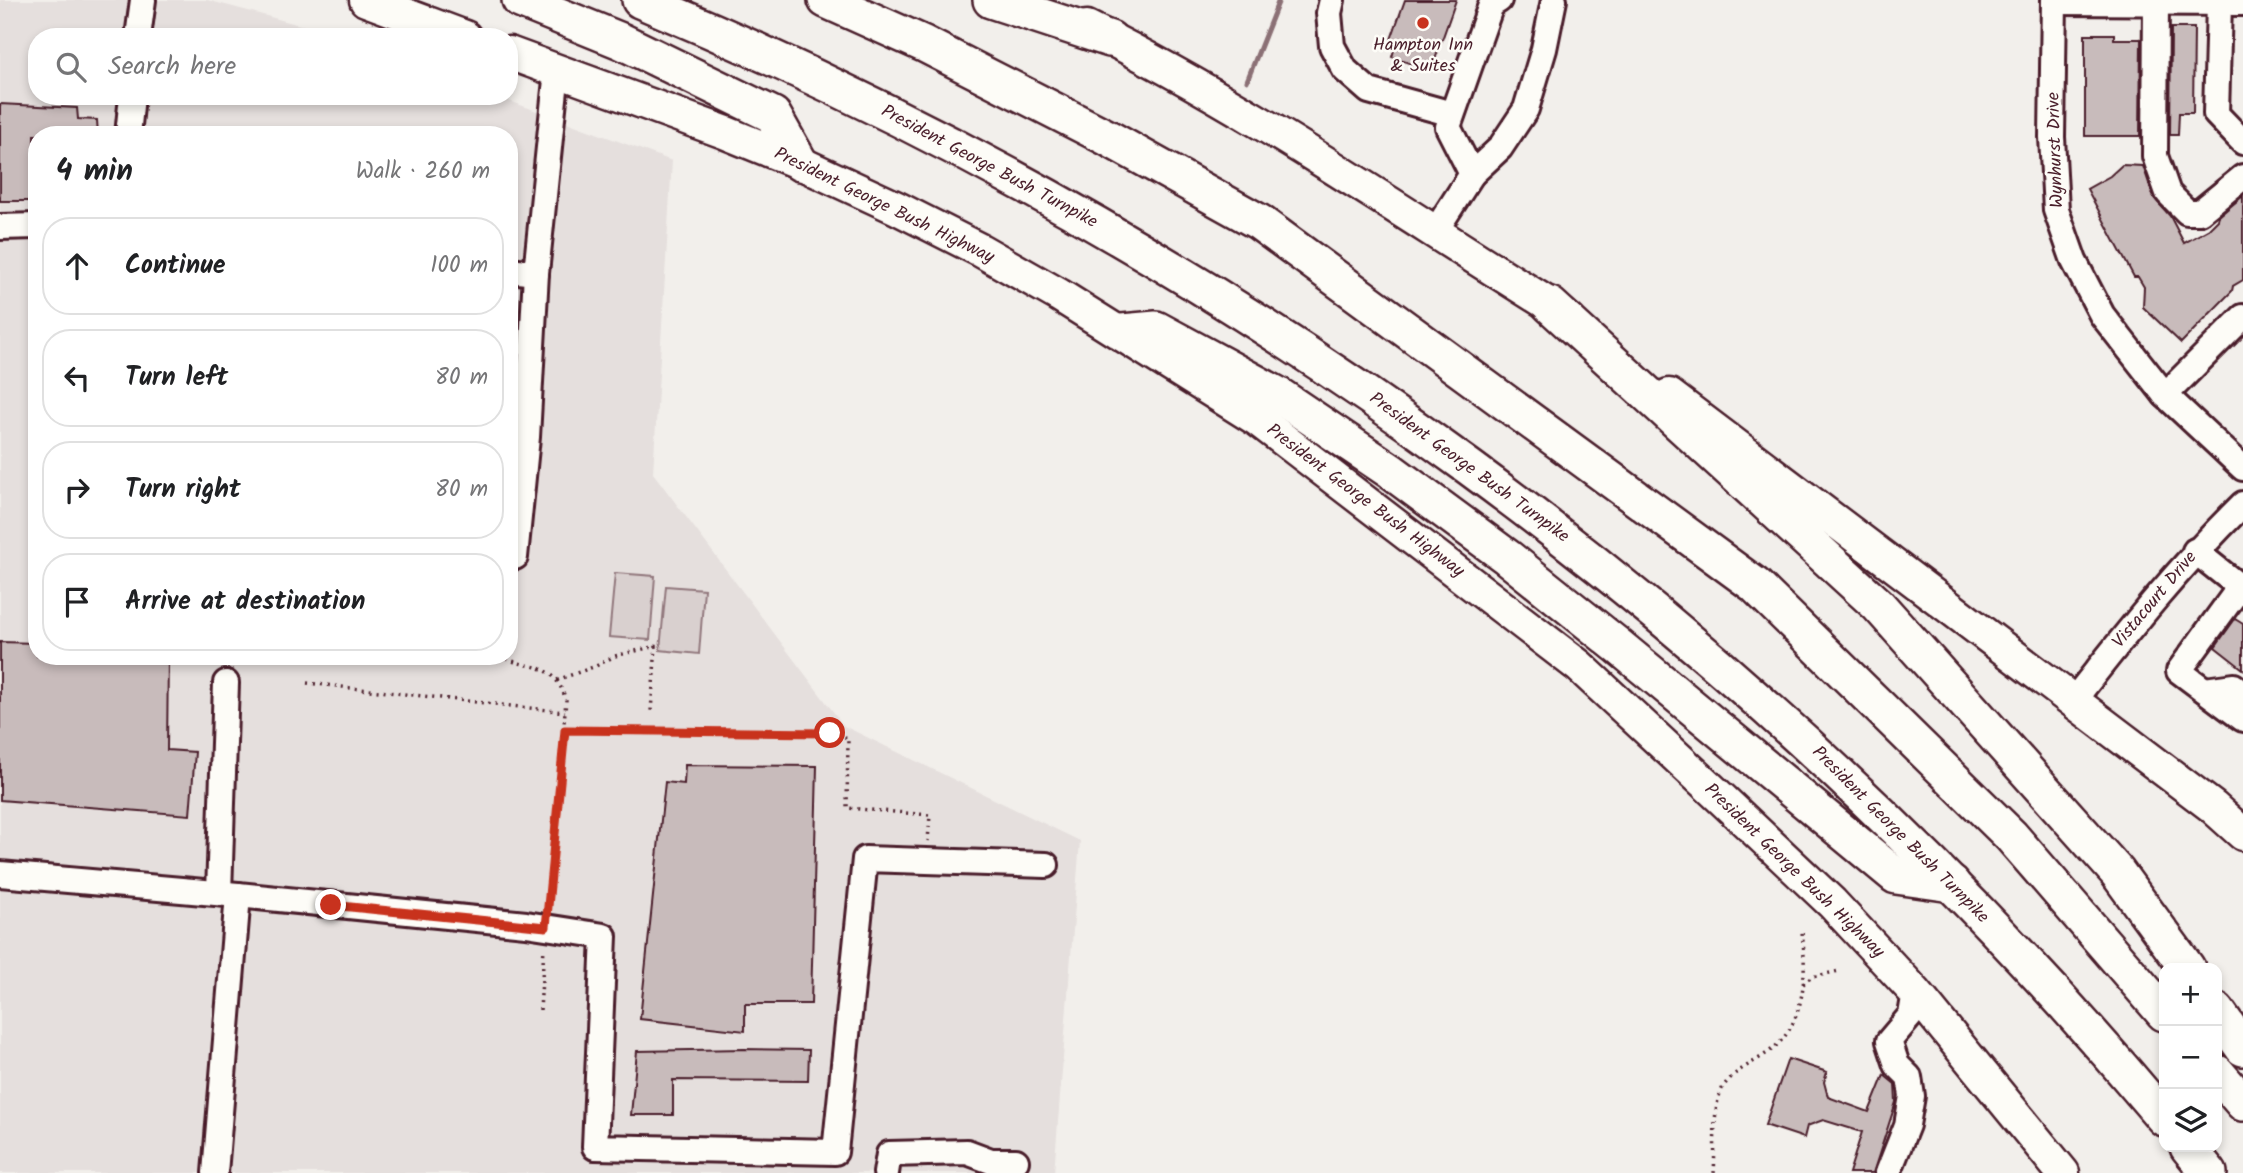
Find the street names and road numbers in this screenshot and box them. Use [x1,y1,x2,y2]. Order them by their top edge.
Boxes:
street label: Wynhurst Drive [2039,92,2073,208]
street label: President George Bush Turnpike [876,97,1102,237]
street label: President George Bush Highway [769,140,1000,272]
street label: President George Bush Turnpike [1363,385,1575,551]
street label: President George Bush Highway [1260,417,1471,586]
street label: Vistacourt Drive [2106,545,2204,655]
street label: President George Bush Turnpike [1804,739,1996,931]
street label: President George Bush Highway [1697,777,1891,966]

